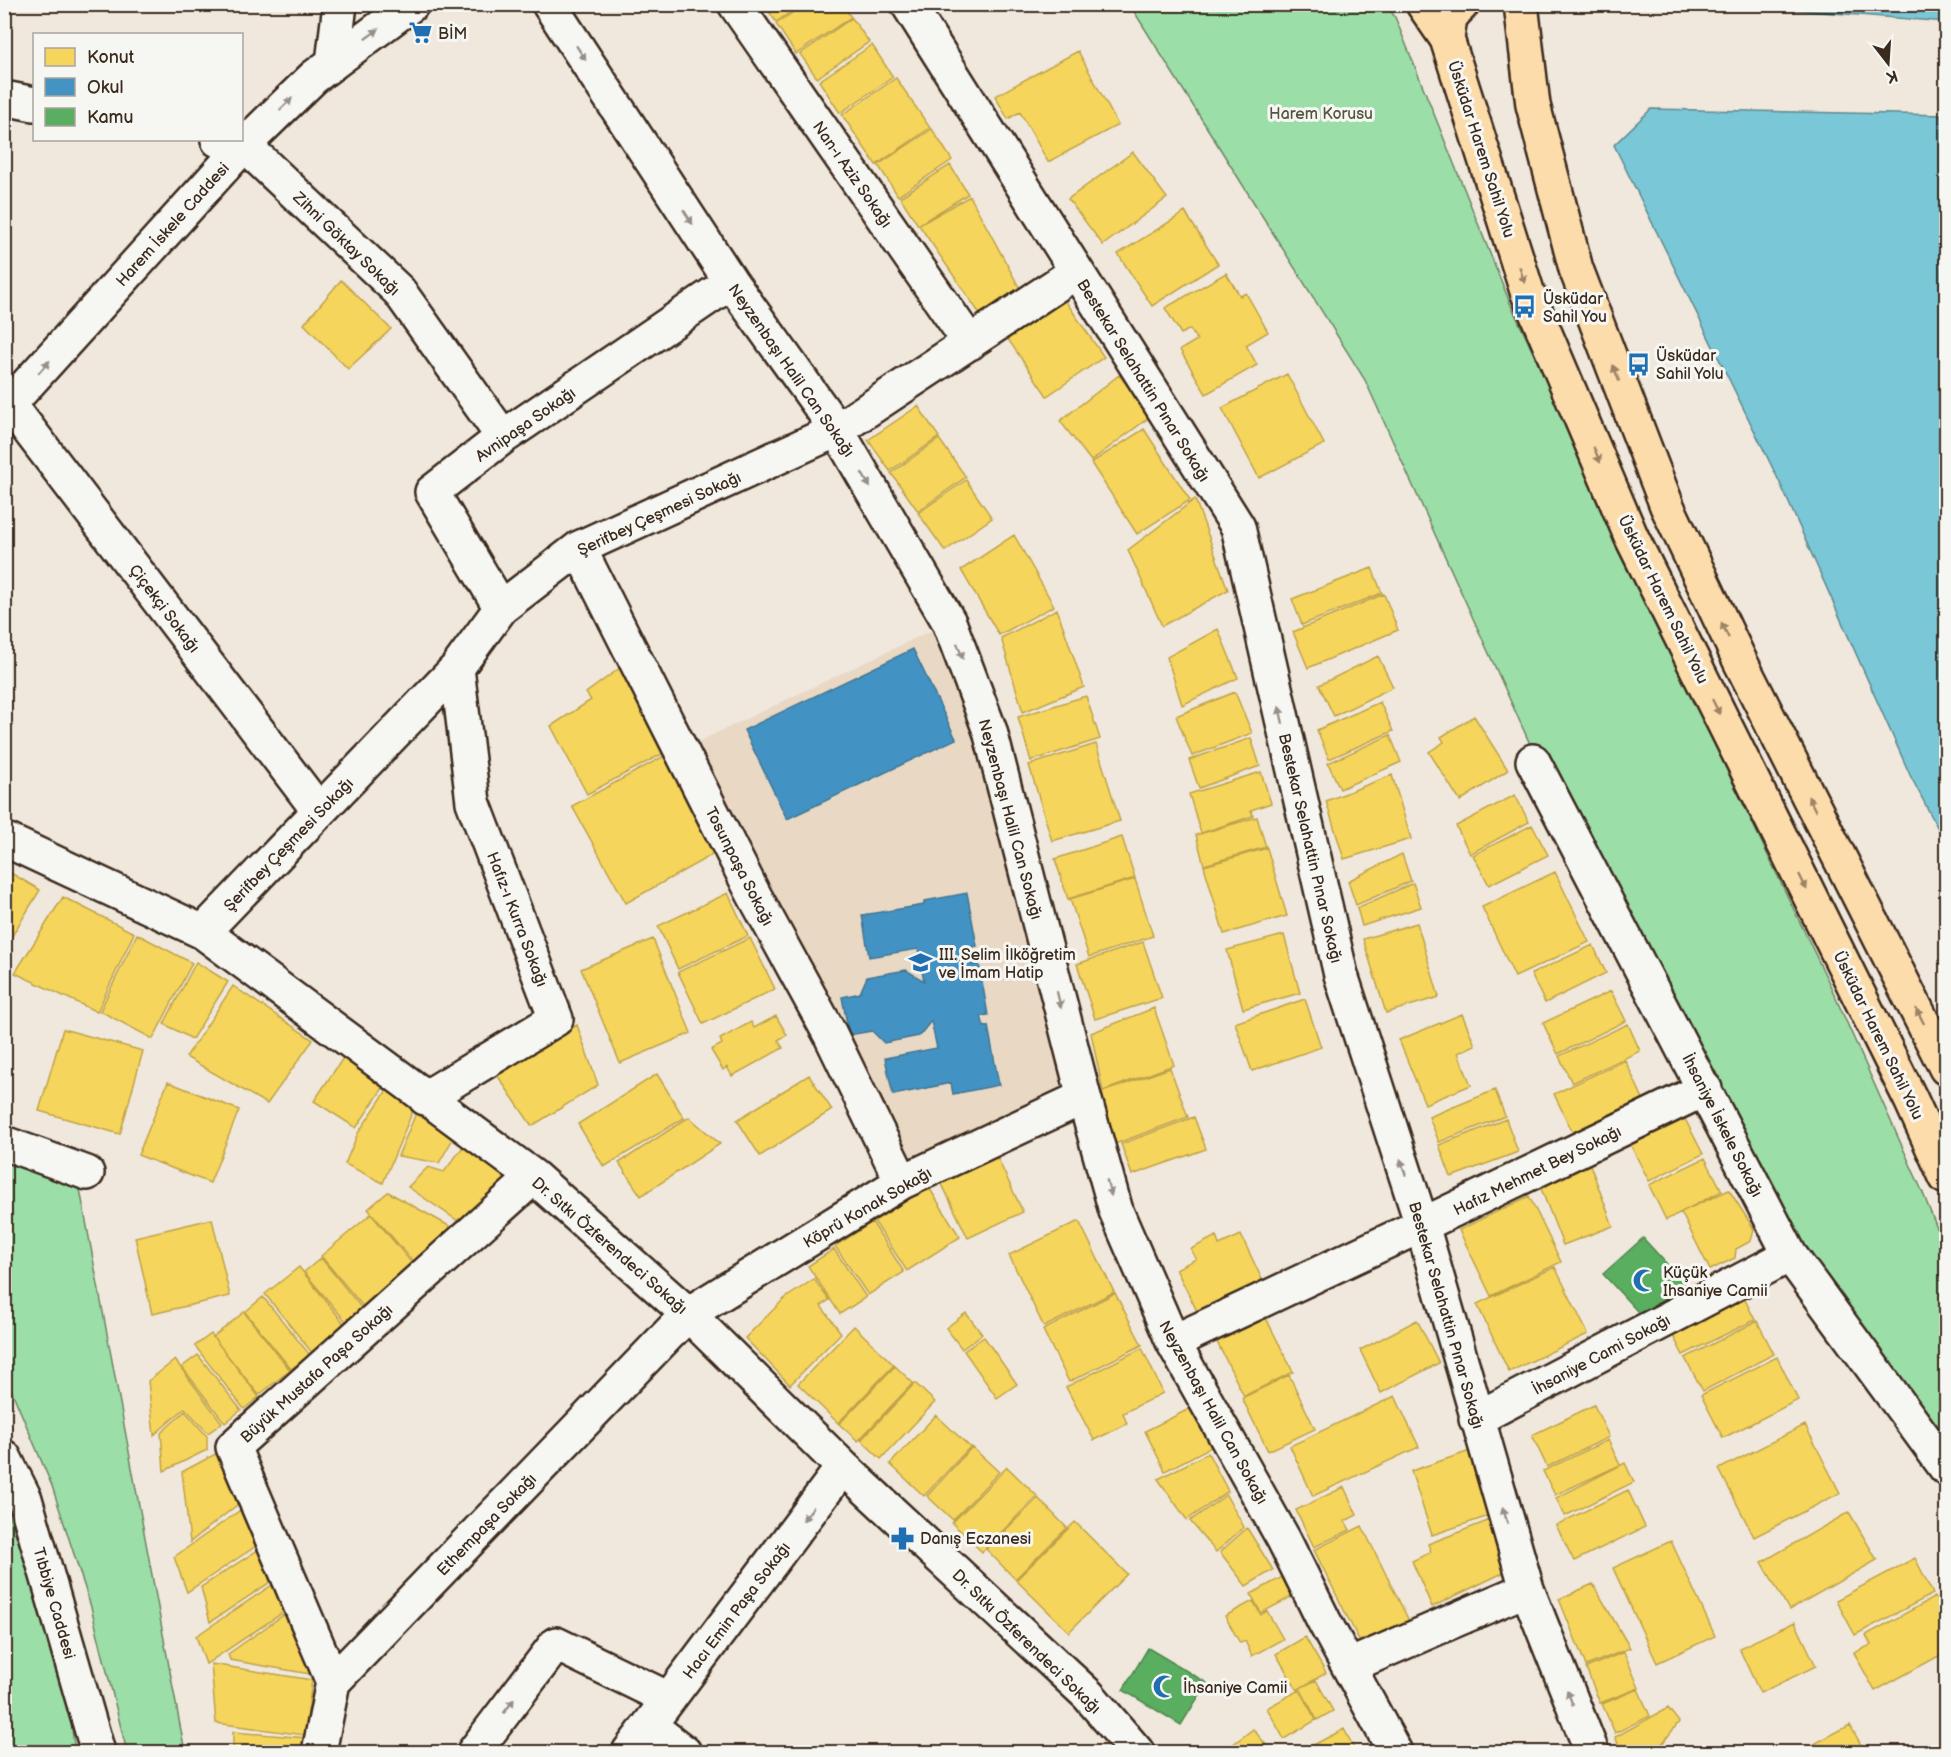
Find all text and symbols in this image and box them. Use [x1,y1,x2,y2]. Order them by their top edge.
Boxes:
supermarket icon: BİM [407,20,433,46]
place label: BİM [438,23,467,44]
one-way arrow [365,28,380,40]
legend [33,33,243,141]
north arrow [1858,33,1918,93]
one-way arrow [576,45,587,62]
text: Konut [87,47,135,68]
street label: Üsküdar Harem Sahil Yolu [1443,58,1520,240]
text: K [1884,65,1900,87]
text: Okul [87,77,123,98]
one-way arrow [278,97,293,111]
park label: Harem Korusu [1269,105,1373,124]
text: Kamu [87,107,133,128]
street label: Nan-ı Aziz Sokağı [808,118,895,232]
street label: Harem İskele Caddesi [111,158,234,291]
street label: Zihni Göktay Sokağı [288,188,403,300]
one-way arrow [682,208,694,224]
one-way arrow [1518,266,1527,284]
street label: Bestekar Selahattin Pınar Sokağı [1072,276,1213,486]
street label: Neyzenbaşı Halil Can Sokağı [724,281,858,461]
place label: Üsküdar Sahil You [1543,288,1607,327]
bus stop icon: Üsküdar Sahil You [1512,294,1538,320]
place label: Üsküdar Sahil Yolu [1656,345,1724,384]
bus stop icon: Üsküdar Sahil Yolu [1625,351,1651,377]
one-way arrow [37,360,50,375]
one-way arrow [1611,364,1621,382]
street label: Avnipaşa Sokağı [472,384,579,467]
one-way arrow [1593,446,1602,464]
street label: Şerifbey Çeşmesi Sokağı [575,468,744,561]
one-way arrow [861,472,872,488]
street label: Üsküdar Harem Sahil Yolu [1614,512,1714,687]
street label: Çiçekçi Sokağı [125,561,203,657]
one-way arrow [1721,621,1730,638]
one-way arrow [956,642,965,660]
one-way arrow [1712,699,1721,716]
one-way arrow [1275,706,1285,724]
street label: Neyzenbaşı Halil Can Sokağı [974,717,1045,922]
street label: Bestekar Selahattin Pınar Sokağı [1274,732,1345,965]
street label: Şerifbey Çeşmesi Sokağı [220,774,358,916]
one-way arrow [1808,796,1817,813]
street label: Tosunpaşa Sokağı [701,804,777,929]
street label: Hafız-ı Kurra Sokağı [482,850,551,990]
one-way arrow [1798,873,1808,890]
place label: III. Selim İlköğretim ve İmam Hatip [938,944,1076,983]
street label: Üsküdar Harem Sahil Yolu [1829,948,1929,1123]
school or university icon: III. Selim İlköğretim ve İmam Hatip [908,950,934,976]
one-way arrow [1055,991,1064,1009]
one-way arrow [1915,1007,1925,1024]
street label: İhsaniye İskele Sokağı [1677,1050,1768,1200]
street label: Hafız Mehmet Bey Sokağı [1451,1122,1625,1220]
one-way arrow [1398,1158,1407,1176]
street label: Köprü Konak Sokağı [800,1164,935,1253]
street label: Dr. Sıtkı Özferendeci Sokağı [528,1172,692,1319]
one-way arrow [1105,1179,1115,1197]
street label: Bestekar Selahattin Pınar Sokağı [1404,1200,1487,1431]
place label: Küçük Ihsaniye Camii [1663,1264,1768,1301]
mosque icon: Küçük Ihsaniye Camii [1632,1268,1658,1294]
street label: Büyük Mustafa Paşa Sokağı [237,1301,397,1447]
street label: İhsaniye Cami Sokağı [1529,1309,1674,1400]
street label: Neyzenbaşı Halil Can Sokağı [1154,1318,1271,1508]
street label: Ethempaşa Sokağı [433,1470,541,1580]
one-way arrow [1500,1506,1509,1524]
one-way arrow [803,1507,815,1522]
pharmacy icon: Danış Eczanesi [889,1525,915,1551]
place label: Danış Eczanesi [920,1530,1031,1549]
street label: Hacı Emin Paşa Sokağı [680,1539,795,1683]
street label: Tıbbiye Caddesi [29,1545,79,1661]
street label: Dr. Sıtkı Özferendeci Sokağı [948,1565,1106,1718]
mosque icon: İhsaniye Camii [1152,1674,1178,1700]
place label: İhsaniye Camii [1183,1677,1287,1698]
one-way arrow [1565,1689,1575,1707]
one-way arrow [503,1698,516,1714]

